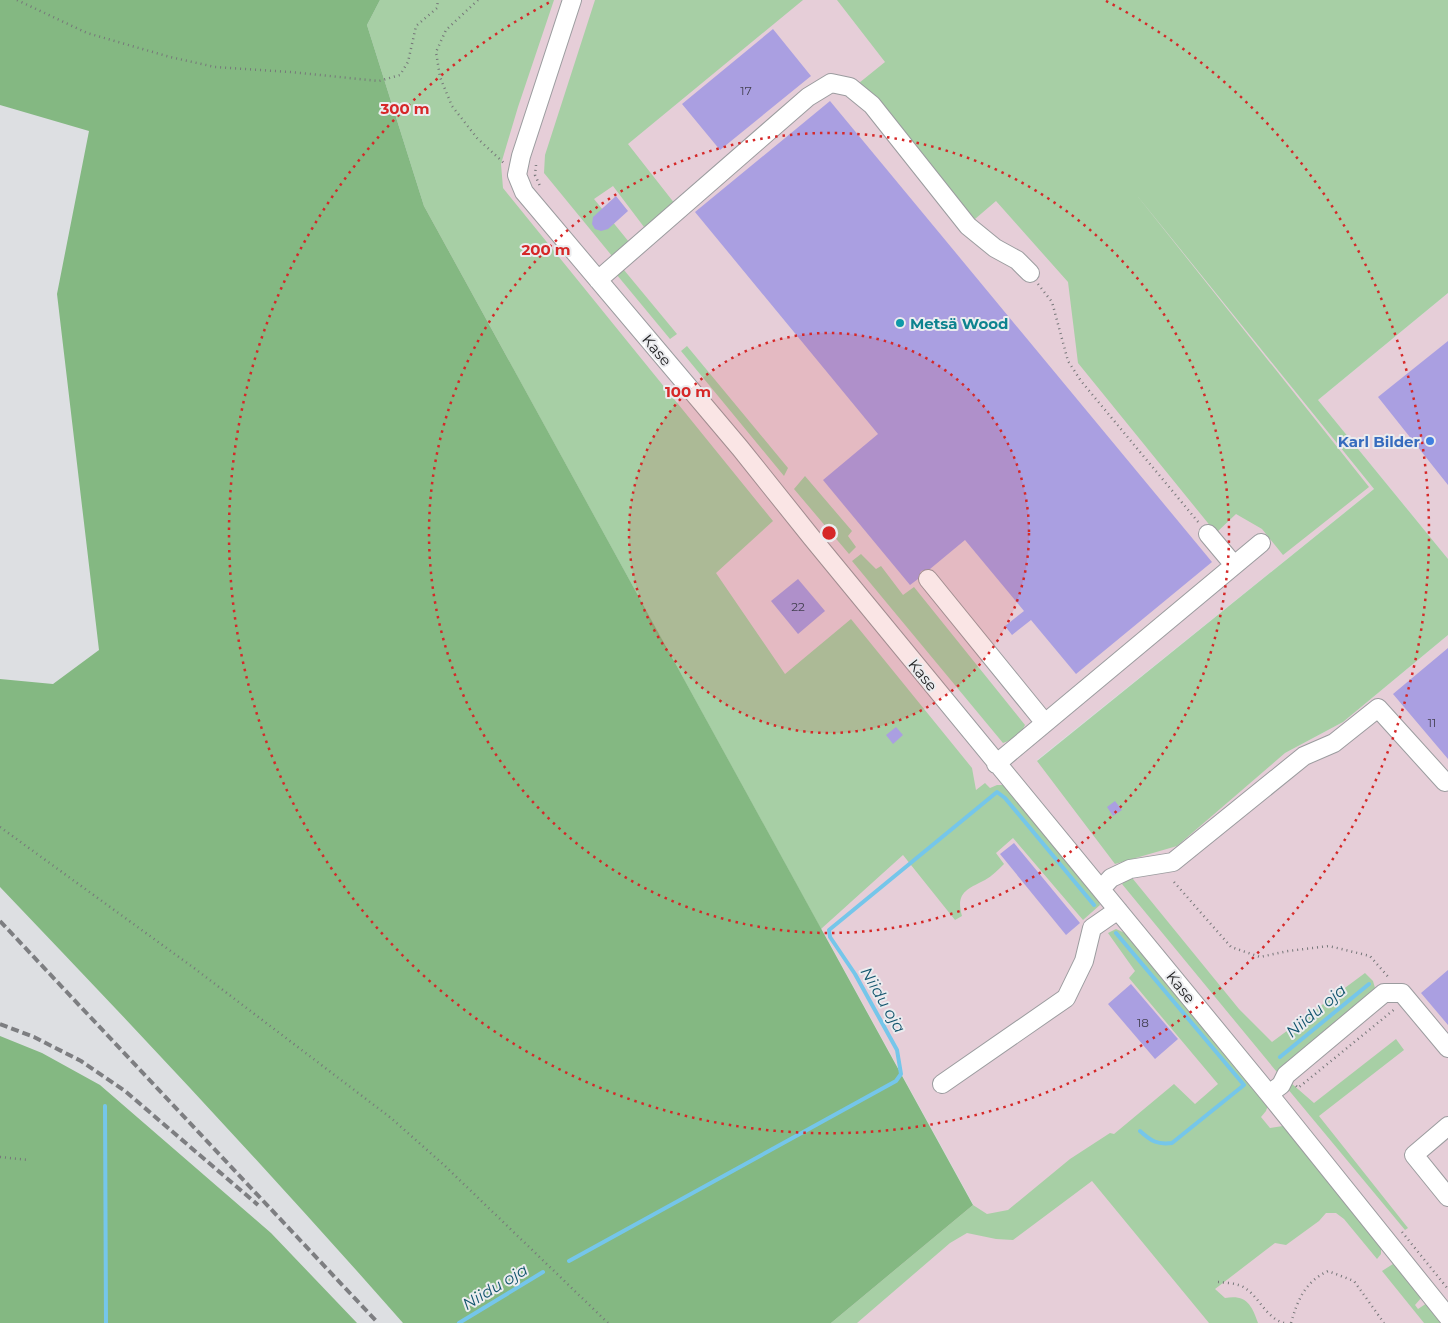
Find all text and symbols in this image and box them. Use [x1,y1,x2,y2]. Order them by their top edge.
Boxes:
house number: 17 [740,83,752,98]
text: 300 m [379,99,430,118]
text: 200 m [521,240,571,259]
place label: Metsä Wood [910,314,1008,333]
marker: Metsä Wood [894,317,906,329]
street label: Kase [638,330,676,370]
text: 100 m [665,382,711,401]
place label: Karl Bilder [1338,432,1421,451]
marker: Karl Bilder [1424,435,1436,447]
centre of rings [820,524,838,542]
house number: 22 [791,599,805,614]
street label: Kase [904,655,942,695]
house number: 11 [1428,715,1436,730]
water label: Niidu oja [857,964,909,1036]
street label: Kase [1162,967,1200,1007]
water label: Niidu oja [1282,980,1350,1042]
house number: 18 [1137,1015,1149,1030]
water label: Niidu oja [459,1260,531,1314]

